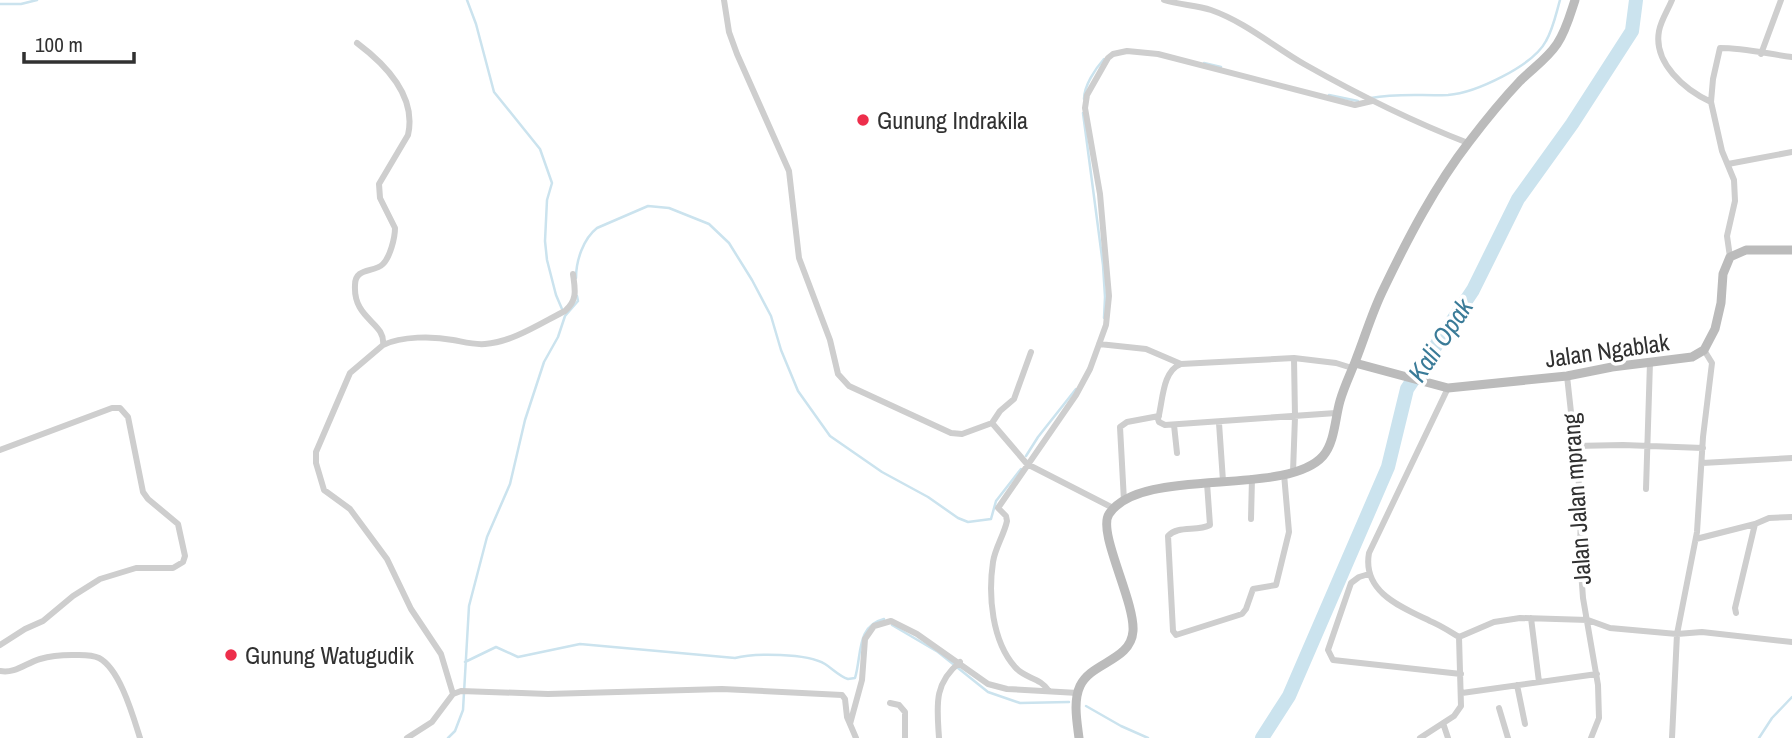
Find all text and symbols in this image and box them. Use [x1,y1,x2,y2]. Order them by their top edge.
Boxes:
scale bar [24,21,135,65]
text: 100 m [35,30,83,59]
place label: Gunung Indrakila [877,104,1028,136]
marker: Gunung Indrakila [855,112,871,128]
water label: Kali Opak [1399,290,1481,389]
street label: Jalan Ngablak [1543,325,1671,375]
street label: Jalan Jalan mprang [1554,412,1598,586]
place label: Gunung Watugudik [245,639,414,671]
marker: Gunung Watugudik [223,647,239,663]

